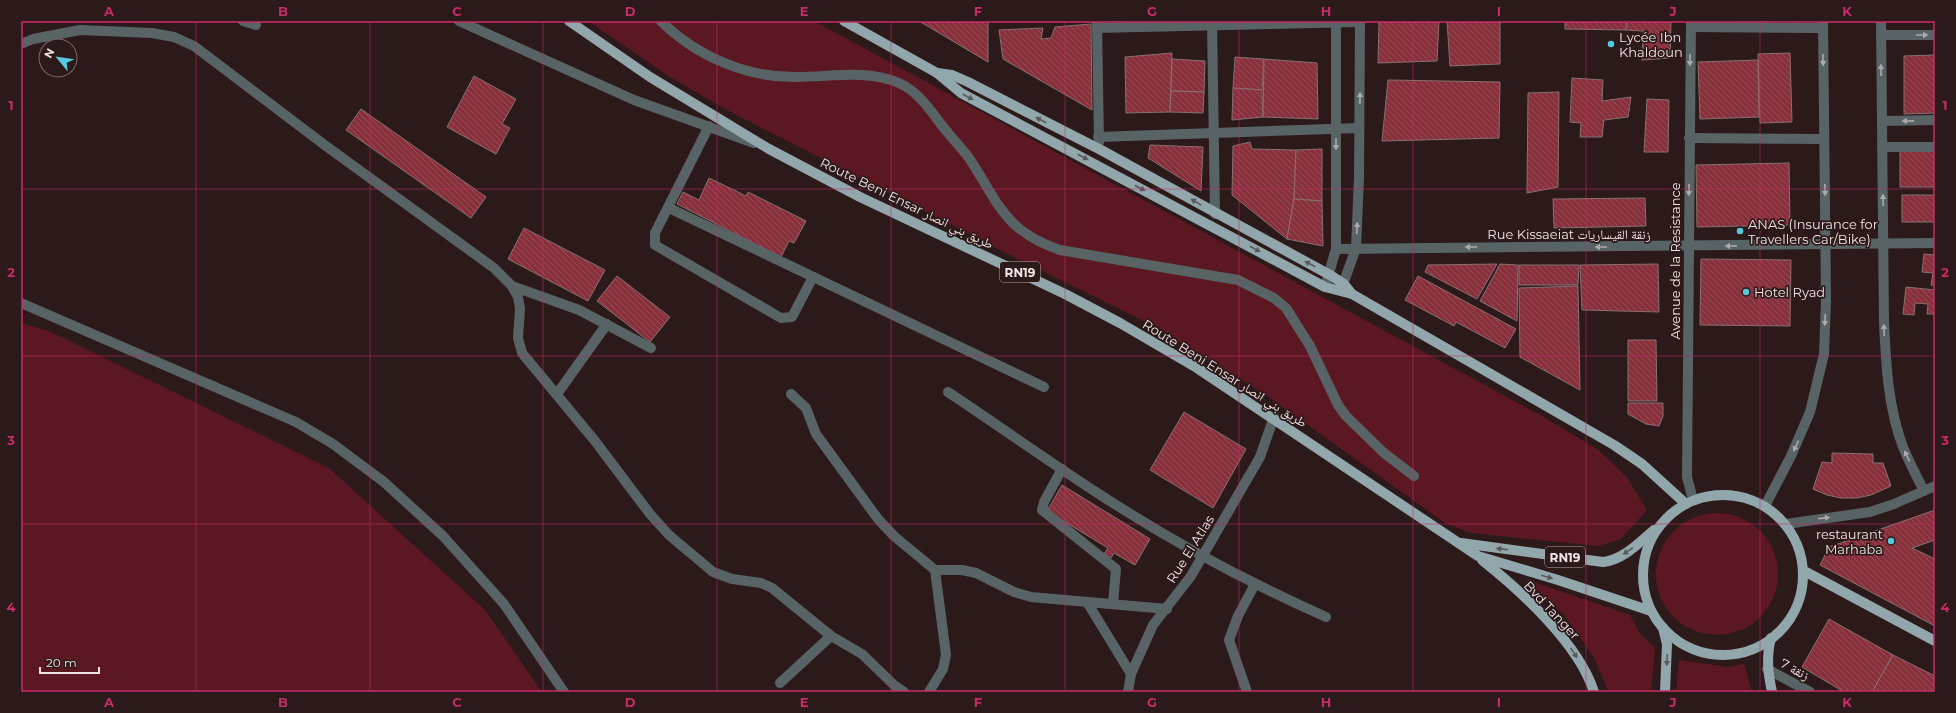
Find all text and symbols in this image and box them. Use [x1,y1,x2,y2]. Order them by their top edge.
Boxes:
text: A [103,3,115,19]
text: B [278,3,288,19]
text: C [452,3,462,19]
text: D [625,3,636,19]
text: E [800,3,809,19]
text: F [974,3,982,19]
text: G [1147,3,1157,19]
text: H [1321,3,1331,19]
text: I [1497,3,1501,19]
text: J [1668,3,1677,19]
text: K [1842,3,1852,19]
place label: Lycée Ibn Khaldoun [1619,29,1683,60]
one-way arrow [1916,32,1929,38]
north arrow [38,38,78,78]
marker: Lycée Ibn Khaldoun [1606,39,1616,49]
text: N [41,46,58,60]
one-way arrow [1687,54,1693,67]
one-way arrow [1820,54,1826,67]
one-way arrow [1878,63,1884,76]
one-way arrow [1357,91,1363,104]
one-way arrow [962,93,974,100]
text: 1 [8,97,14,113]
text: 1 [1942,97,1948,113]
one-way arrow [1035,116,1047,123]
one-way arrow [1901,118,1914,124]
one-way arrow [1333,138,1339,151]
street label: Route Beni Ensar طريق بني انصار [816,154,996,255]
one-way arrow [1077,154,1089,161]
street label: Avenue de la Resistance [1667,182,1683,340]
one-way arrow [1686,184,1692,197]
one-way arrow [1822,184,1828,197]
one-way arrow [1134,185,1146,191]
one-way arrow [1880,193,1886,206]
one-way arrow [1190,199,1201,206]
place label: ANAS (Insurance for Travellers Car/Bike) [1748,216,1878,247]
one-way arrow [1353,222,1360,234]
street label: Rue Kissaeiat زنقة القيساريات [1487,226,1651,243]
marker: ANAS (Insurance for Travellers Car/Bike) [1735,226,1745,236]
one-way arrow [1725,242,1737,249]
one-way arrow [1464,244,1477,250]
one-way arrow [1594,244,1607,250]
one-way arrow [1249,246,1261,253]
one-way arrow [1304,261,1316,268]
road number: RN19 [1000,262,1040,282]
text: 2 [7,264,15,280]
text: 2 [1941,264,1949,280]
place label: Hotel Ryad [1754,284,1825,300]
marker: Hotel Ryad [1741,287,1751,297]
one-way arrow [1822,314,1829,326]
street label: Route Beni Ensar طريق بني انصار [1138,316,1310,433]
one-way arrow [1881,324,1888,336]
text: 3 [6,432,15,448]
text: 3 [1940,432,1949,448]
one-way arrow [1793,440,1799,451]
one-way arrow [1904,451,1910,462]
street label: Rue El Atlas [1163,512,1217,586]
one-way arrow [1818,515,1830,522]
place label: restaurant Marhaba [1816,526,1883,557]
marker: restaurant Marhaba [1886,536,1896,546]
one-way arrow [1496,545,1508,552]
road number: RN19 [1545,547,1585,567]
one-way arrow [1622,547,1634,554]
one-way arrow [1542,574,1554,580]
street label: Bvd Tanger [1521,577,1583,643]
text: 4 [7,599,16,615]
text: 4 [1941,599,1950,615]
one-way arrow [1570,648,1578,658]
scale bar [40,649,99,675]
one-way arrow [1664,654,1670,667]
text: 20 m [46,655,77,670]
street label: زنقة 7 [1777,655,1812,684]
text: A [103,694,115,710]
text: B [278,694,288,710]
text: C [452,694,462,710]
text: D [625,694,636,710]
text: E [800,694,809,710]
text: F [974,694,982,710]
text: G [1147,694,1157,710]
text: H [1321,694,1331,710]
text: I [1497,694,1501,710]
text: J [1668,694,1677,710]
text: K [1842,694,1852,710]

